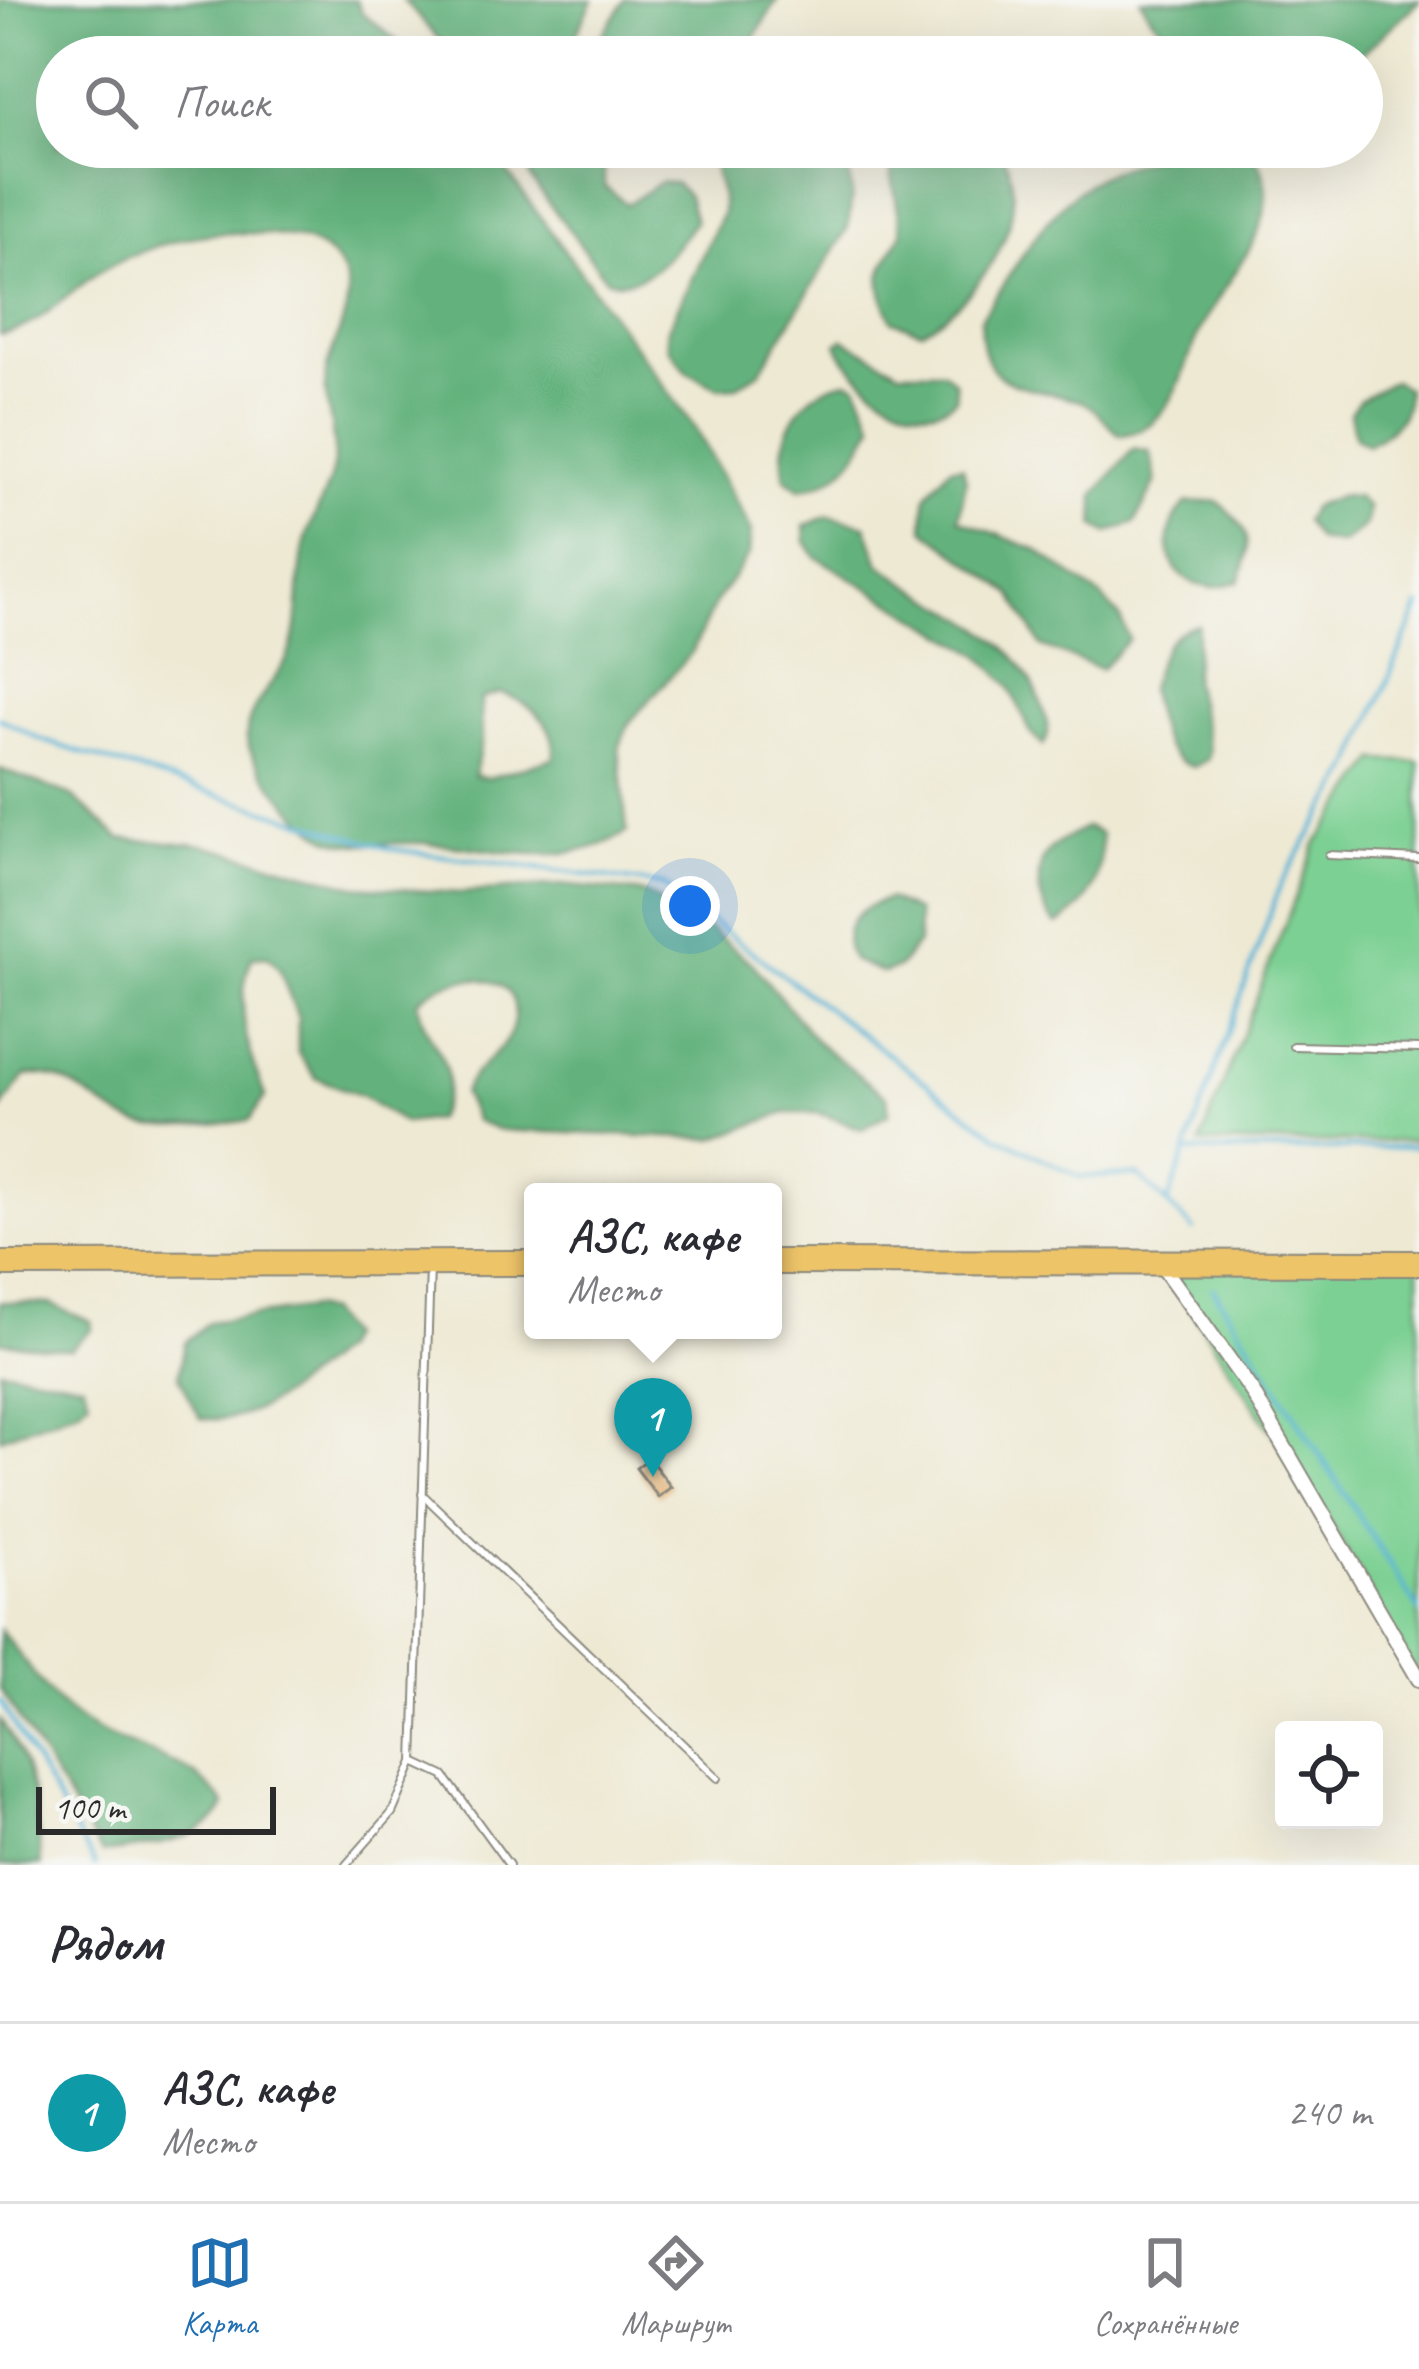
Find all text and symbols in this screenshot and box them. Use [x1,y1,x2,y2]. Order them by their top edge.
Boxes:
search box [36,36,1383,168]
icon: search [78,69,144,135]
text: Поиск [174,74,269,131]
your location [660,876,720,936]
popup [524,1183,782,1339]
text: АЗС, кафе [567,1208,739,1265]
text: Место [567,1265,659,1314]
pin: 1 [614,1378,692,1477]
map controls [1275,1721,1383,1829]
button: locate [1275,1721,1383,1829]
scale bar [36,1781,276,1834]
text: 100 m [54,1787,125,1829]
text: Рядом [48,1911,162,1975]
text: АЗС, кафе [162,2060,334,2117]
text: 1 [78,2088,96,2137]
text: 240 m [1287,2088,1371,2137]
text: Место [162,2117,254,2166]
tab: Карта [182,2230,257,2344]
tab: Маршрут [621,2230,730,2344]
tab: Сохранённые [1094,2230,1237,2344]

